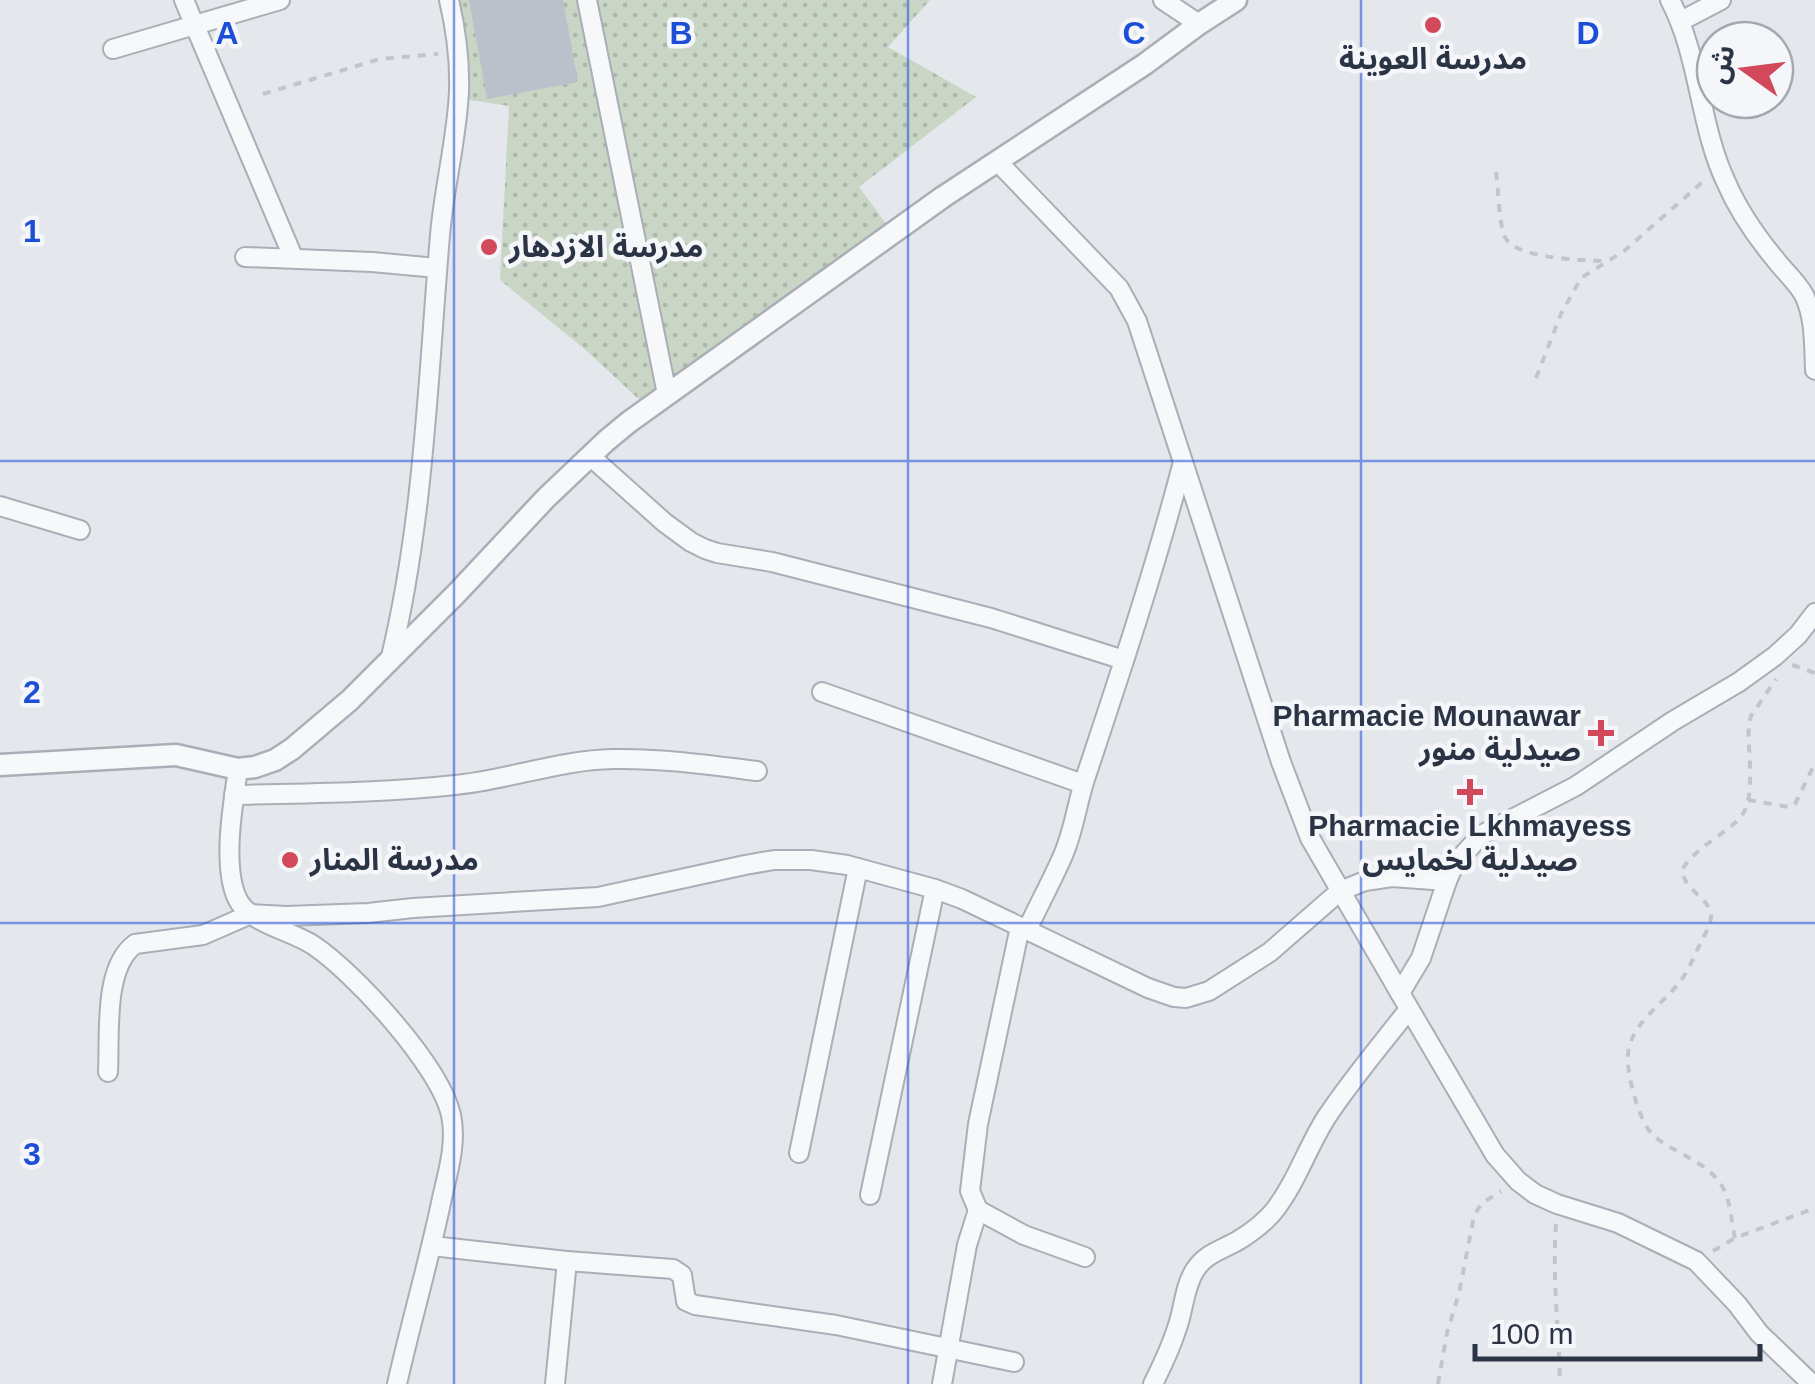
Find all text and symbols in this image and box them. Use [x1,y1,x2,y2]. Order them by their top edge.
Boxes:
marker: مدرسة العوينة [1422,14,1444,36]
text: A [215,15,239,51]
text: B [669,15,693,51]
text: C [1122,15,1146,51]
text: D [1576,15,1600,51]
north arrow [1695,20,1795,120]
place label: مدرسة العوينة [1339,42,1527,76]
text: ش [1702,42,1741,86]
text: 1 [23,213,41,249]
place label: مدرسة الازدهار [507,230,704,264]
marker: مدرسة الازدهار [478,236,500,258]
text: 2 [23,674,41,710]
place label: Pharmacie Mounawar صيدلية منور [1273,699,1581,767]
marker: Pharmacie Mounawar صيدلية منور [1590,722,1612,744]
marker: Pharmacie Lkhmayess صيدلية لخمايس [1459,781,1481,803]
place label: Pharmacie Lkhmayess صيدلية لخمايس [1308,809,1632,877]
place label: مدرسة المنار [308,843,479,877]
marker: مدرسة المنار [279,849,301,871]
text: 3 [23,1136,41,1172]
scale bar [1475,1299,1760,1361]
text: 100 m [1490,1317,1573,1350]

